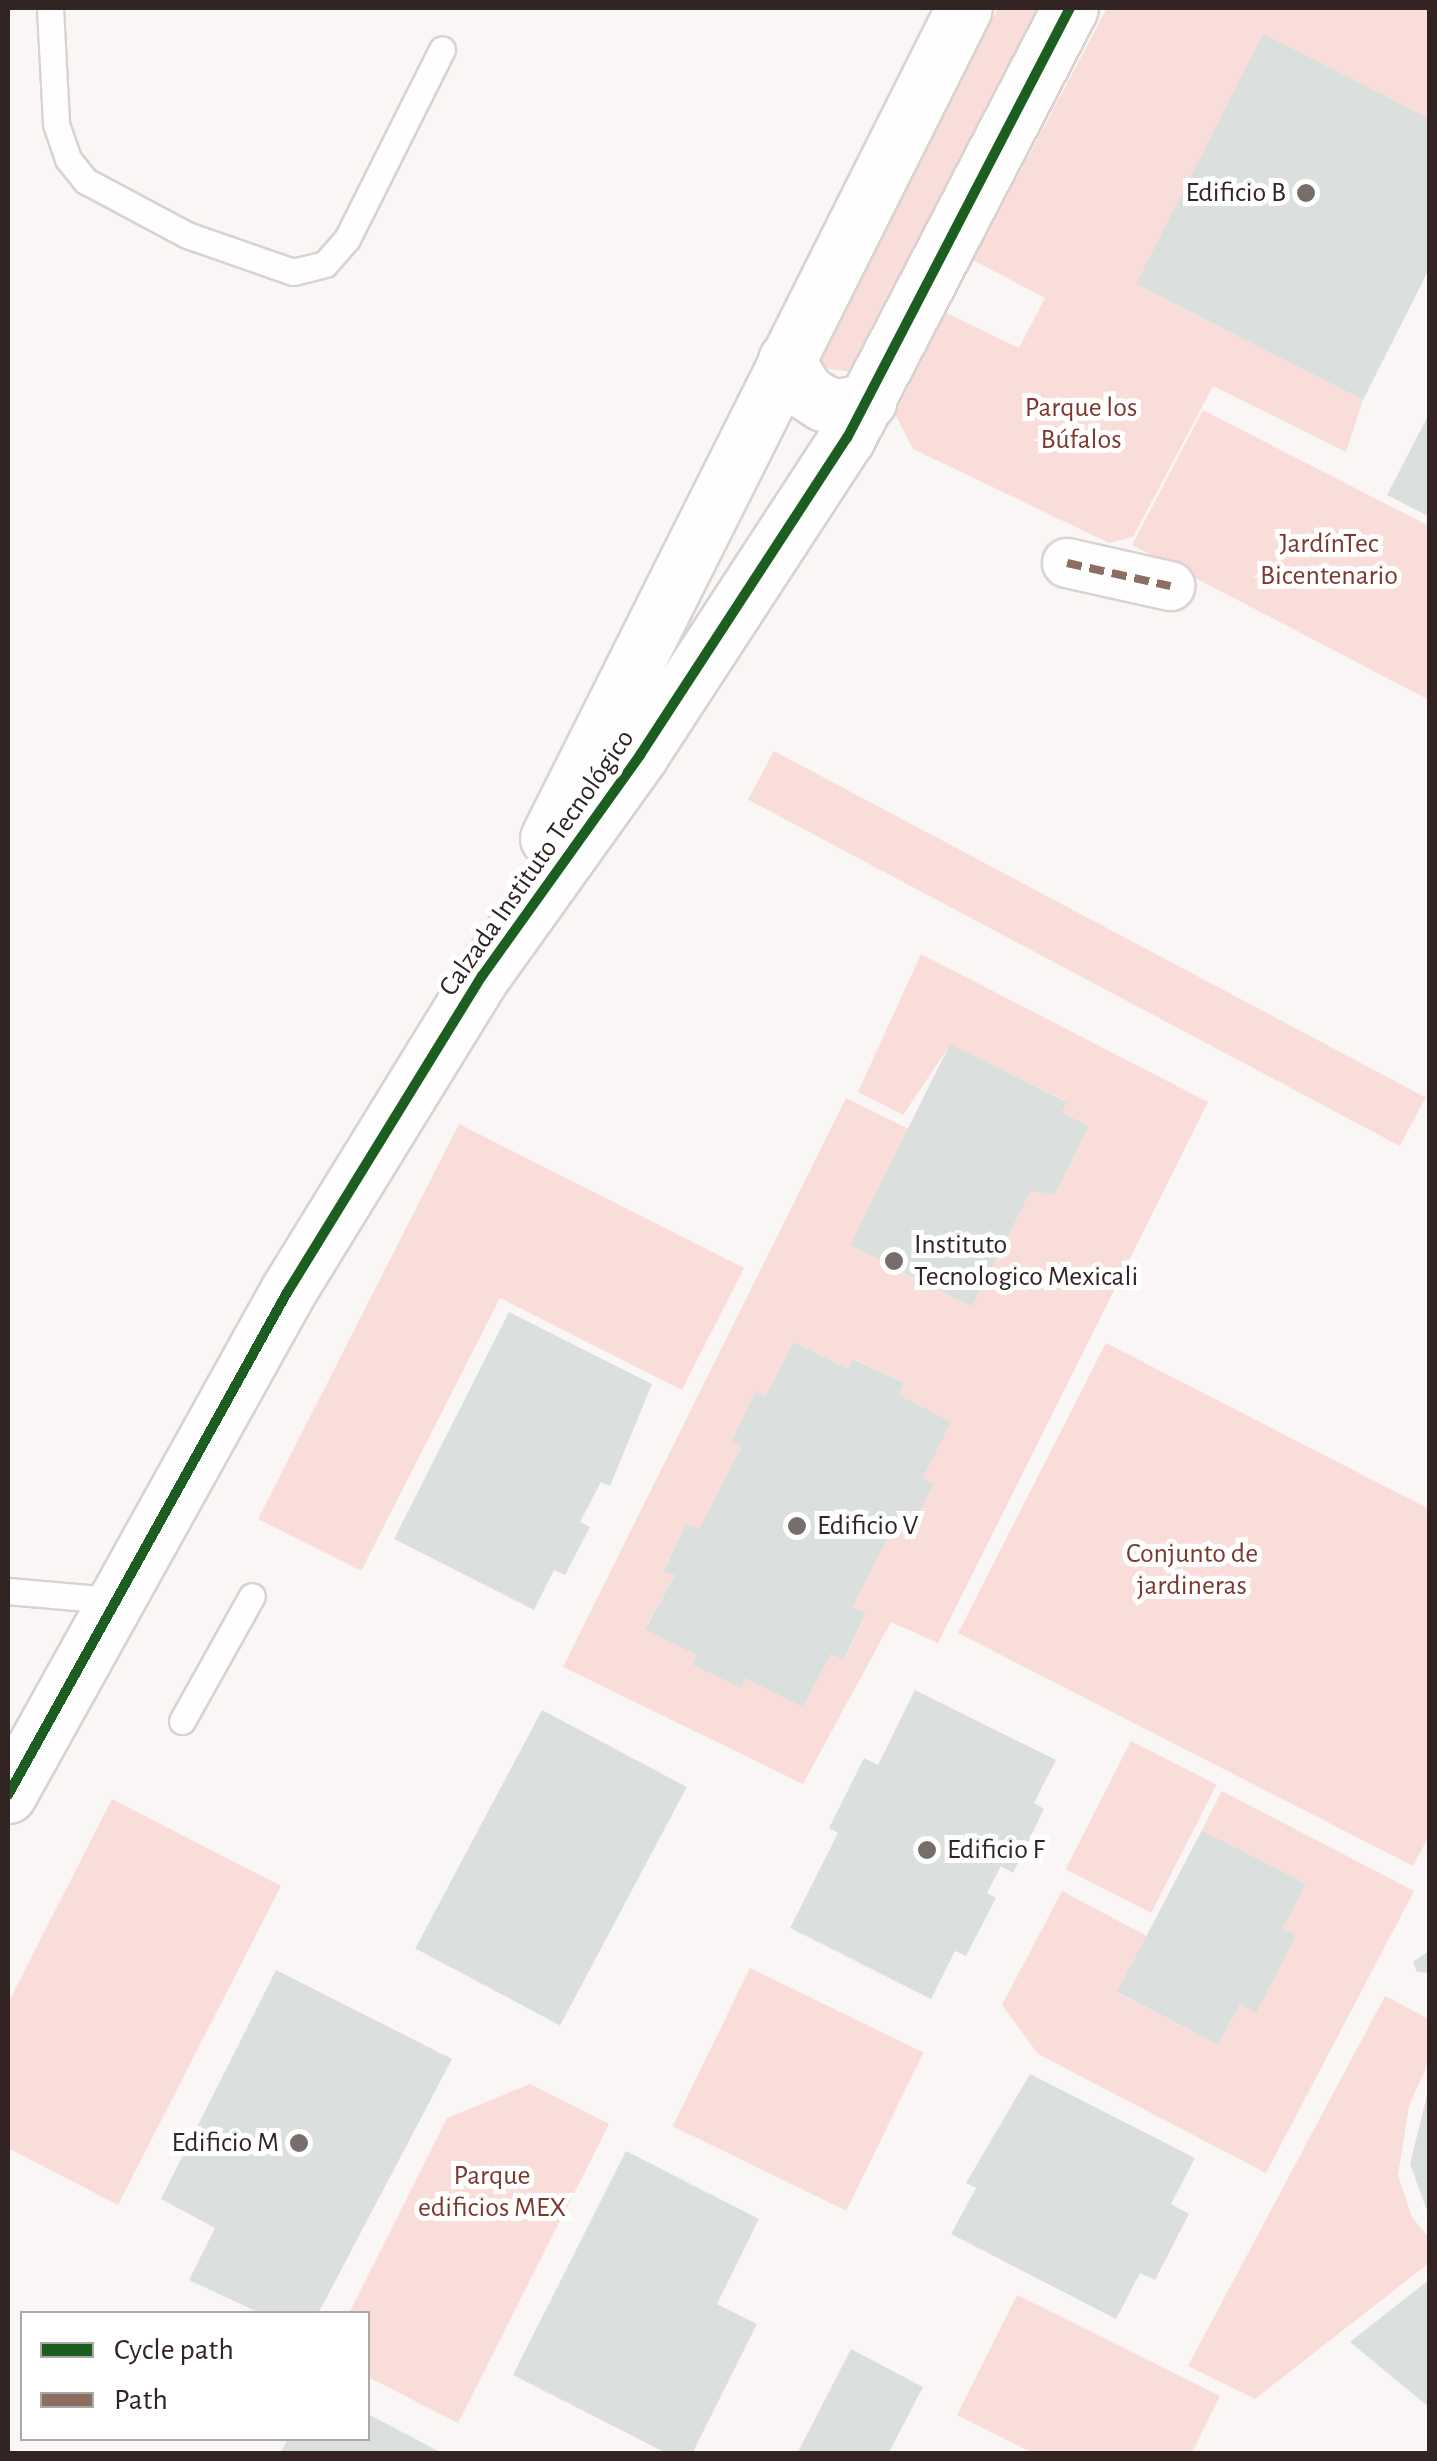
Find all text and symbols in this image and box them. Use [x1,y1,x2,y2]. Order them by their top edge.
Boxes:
place label: Edificio B [1185,176,1286,210]
marker: Edificio B [1295,182,1317,204]
park label: Parque los Búfalos [1025,391,1137,457]
park label: JardínTec Bicentenario [1260,527,1398,593]
street label: Calzada Instituto Tecnológico [432,723,642,1003]
place label: Instituto Tecnologico Mexicali [914,1228,1138,1294]
marker: Instituto Tecnologico Mexicali [883,1250,905,1272]
place label: Edificio V [817,1509,918,1543]
marker: Edificio V [786,1515,808,1537]
park label: Conjunto de jardineras [1126,1537,1258,1603]
place label: Edificio F [947,1833,1045,1867]
marker: Edificio F [916,1839,938,1861]
place label: Edificio M [171,2126,279,2160]
marker: Edificio M [288,2132,310,2154]
park label: Parque edificios MEX [418,2159,566,2225]
legend [20,2311,370,2441]
text: Cycle path [114,2335,234,2365]
text: Path [114,2385,168,2415]

